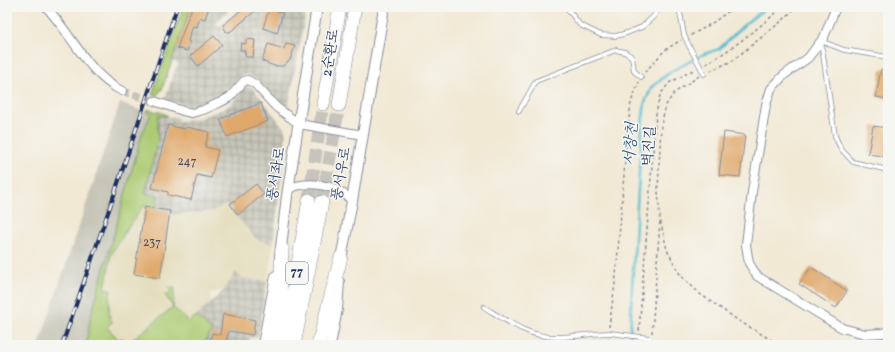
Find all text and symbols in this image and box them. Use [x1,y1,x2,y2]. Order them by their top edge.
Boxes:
street label: 2순환로 [318,27,344,78]
water label: 서창천 [620,120,644,166]
street label: 벽진길 [639,125,661,167]
street label: 풍서좌로 [263,145,291,202]
street label: 풍서우로 [328,145,356,202]
house number: 247 [177,154,197,170]
house number: 237 [143,235,161,251]
road number: 77 [286,262,308,284]

